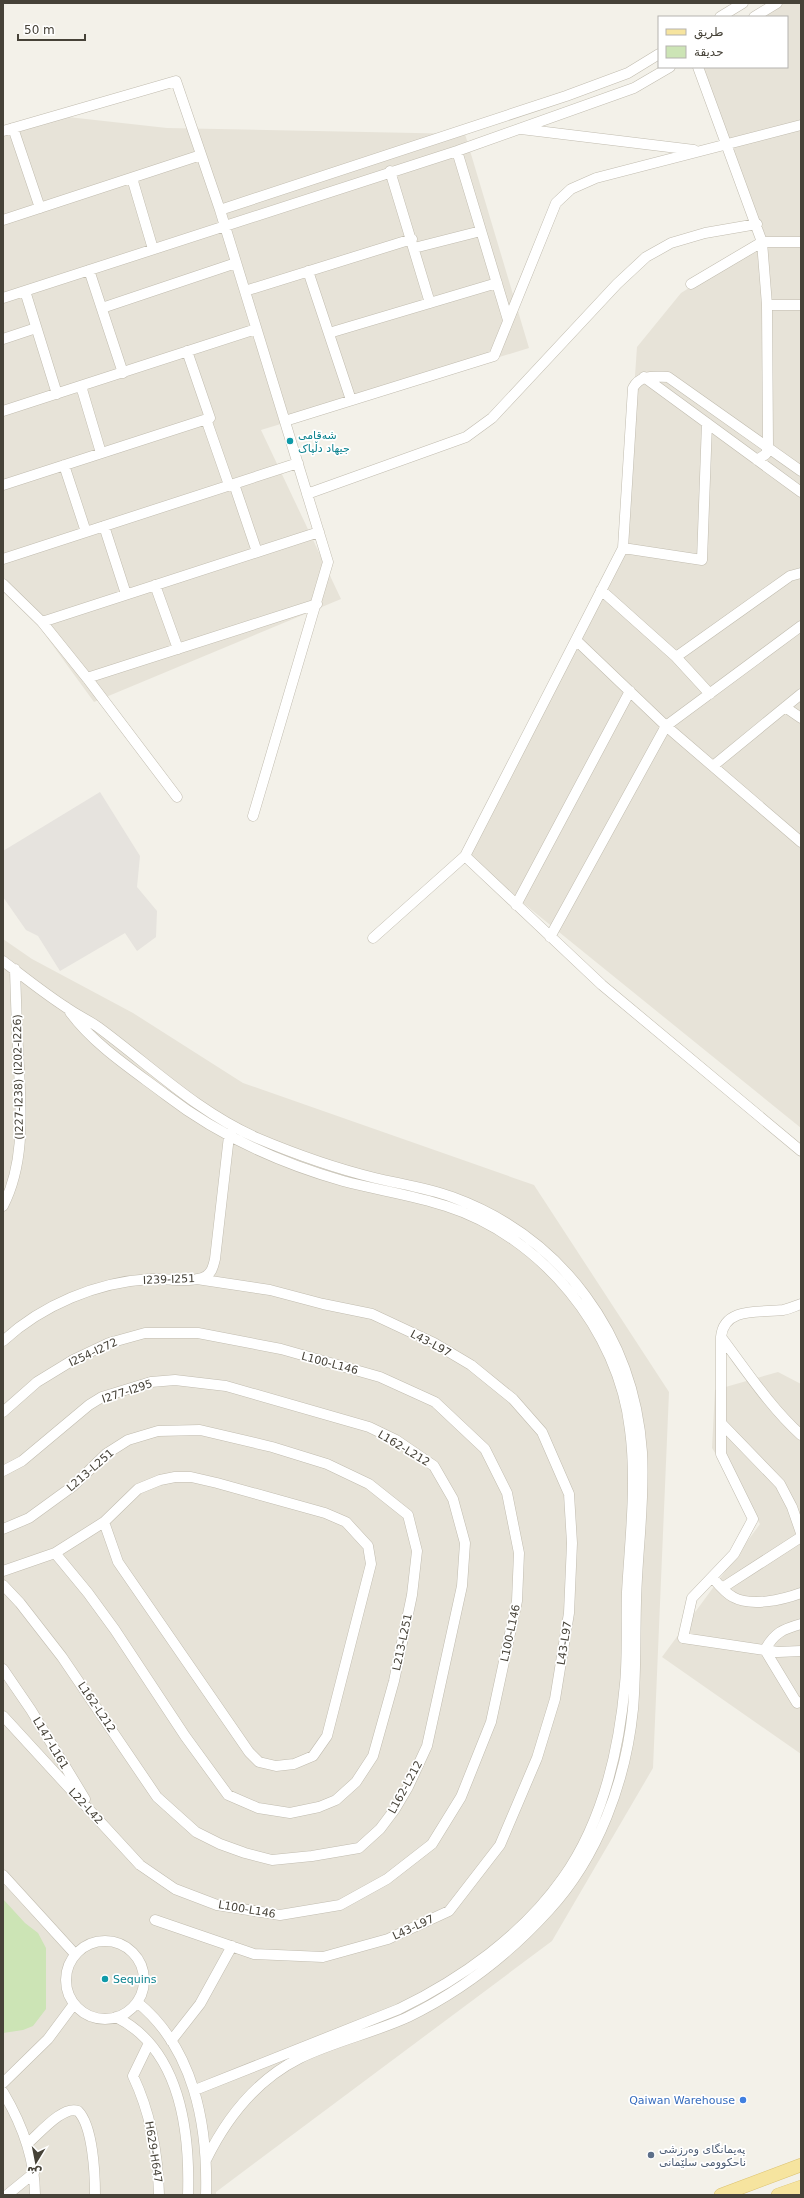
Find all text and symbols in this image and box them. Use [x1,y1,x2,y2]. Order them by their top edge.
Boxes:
scale bar [18,16,85,42]
legend [658,16,788,68]
text: 50 m [24,23,55,37]
text: طريق [694,25,724,40]
text: حديقة [694,45,724,59]
place label: شەقامی جیهاد دڵپاک [298,429,350,455]
marker: شەقامی جیهاد دڵپاک [285,436,295,446]
street label: (I227-I238) (I202-I226) [11,1014,26,1140]
street label: I239-I251 [143,1272,195,1287]
street label: L43-L97 [408,1327,453,1360]
street label: I254-I272 [67,1335,120,1369]
street label: L100-L146 [300,1350,360,1377]
street label: I277-I295 [100,1377,154,1406]
street label: L162-L212 [375,1428,432,1469]
street label: L213-L251 [64,1446,117,1494]
street label: L100-L146 [498,1603,523,1663]
street label: L213-L251 [390,1612,415,1672]
street label: L43-L97 [555,1620,574,1666]
street label: L162-L212 [75,1680,118,1735]
street label: L147-L161 [30,1715,71,1772]
street label: L162-L212 [386,1759,425,1816]
street label: L22-L42 [66,1786,105,1827]
street label: L100-L146 [217,1898,277,1921]
street label: L43-L97 [390,1912,436,1943]
place label: Sequins [113,1973,157,1986]
marker: Sequins [100,1974,110,1984]
place label: Qaiwan Warehouse [629,2094,735,2107]
marker: Qaiwan Warehouse [738,2095,748,2105]
street label: H629-H647 [142,2120,165,2184]
north arrow [16,2142,56,2182]
place label: پەیمانگای وەرزشی ناحکوومی سلێمانی [659,2143,746,2169]
marker: پەیمانگای وەرزشی ناحکوومی سلێمانی [646,2150,656,2160]
text: ش [26,2164,43,2179]

